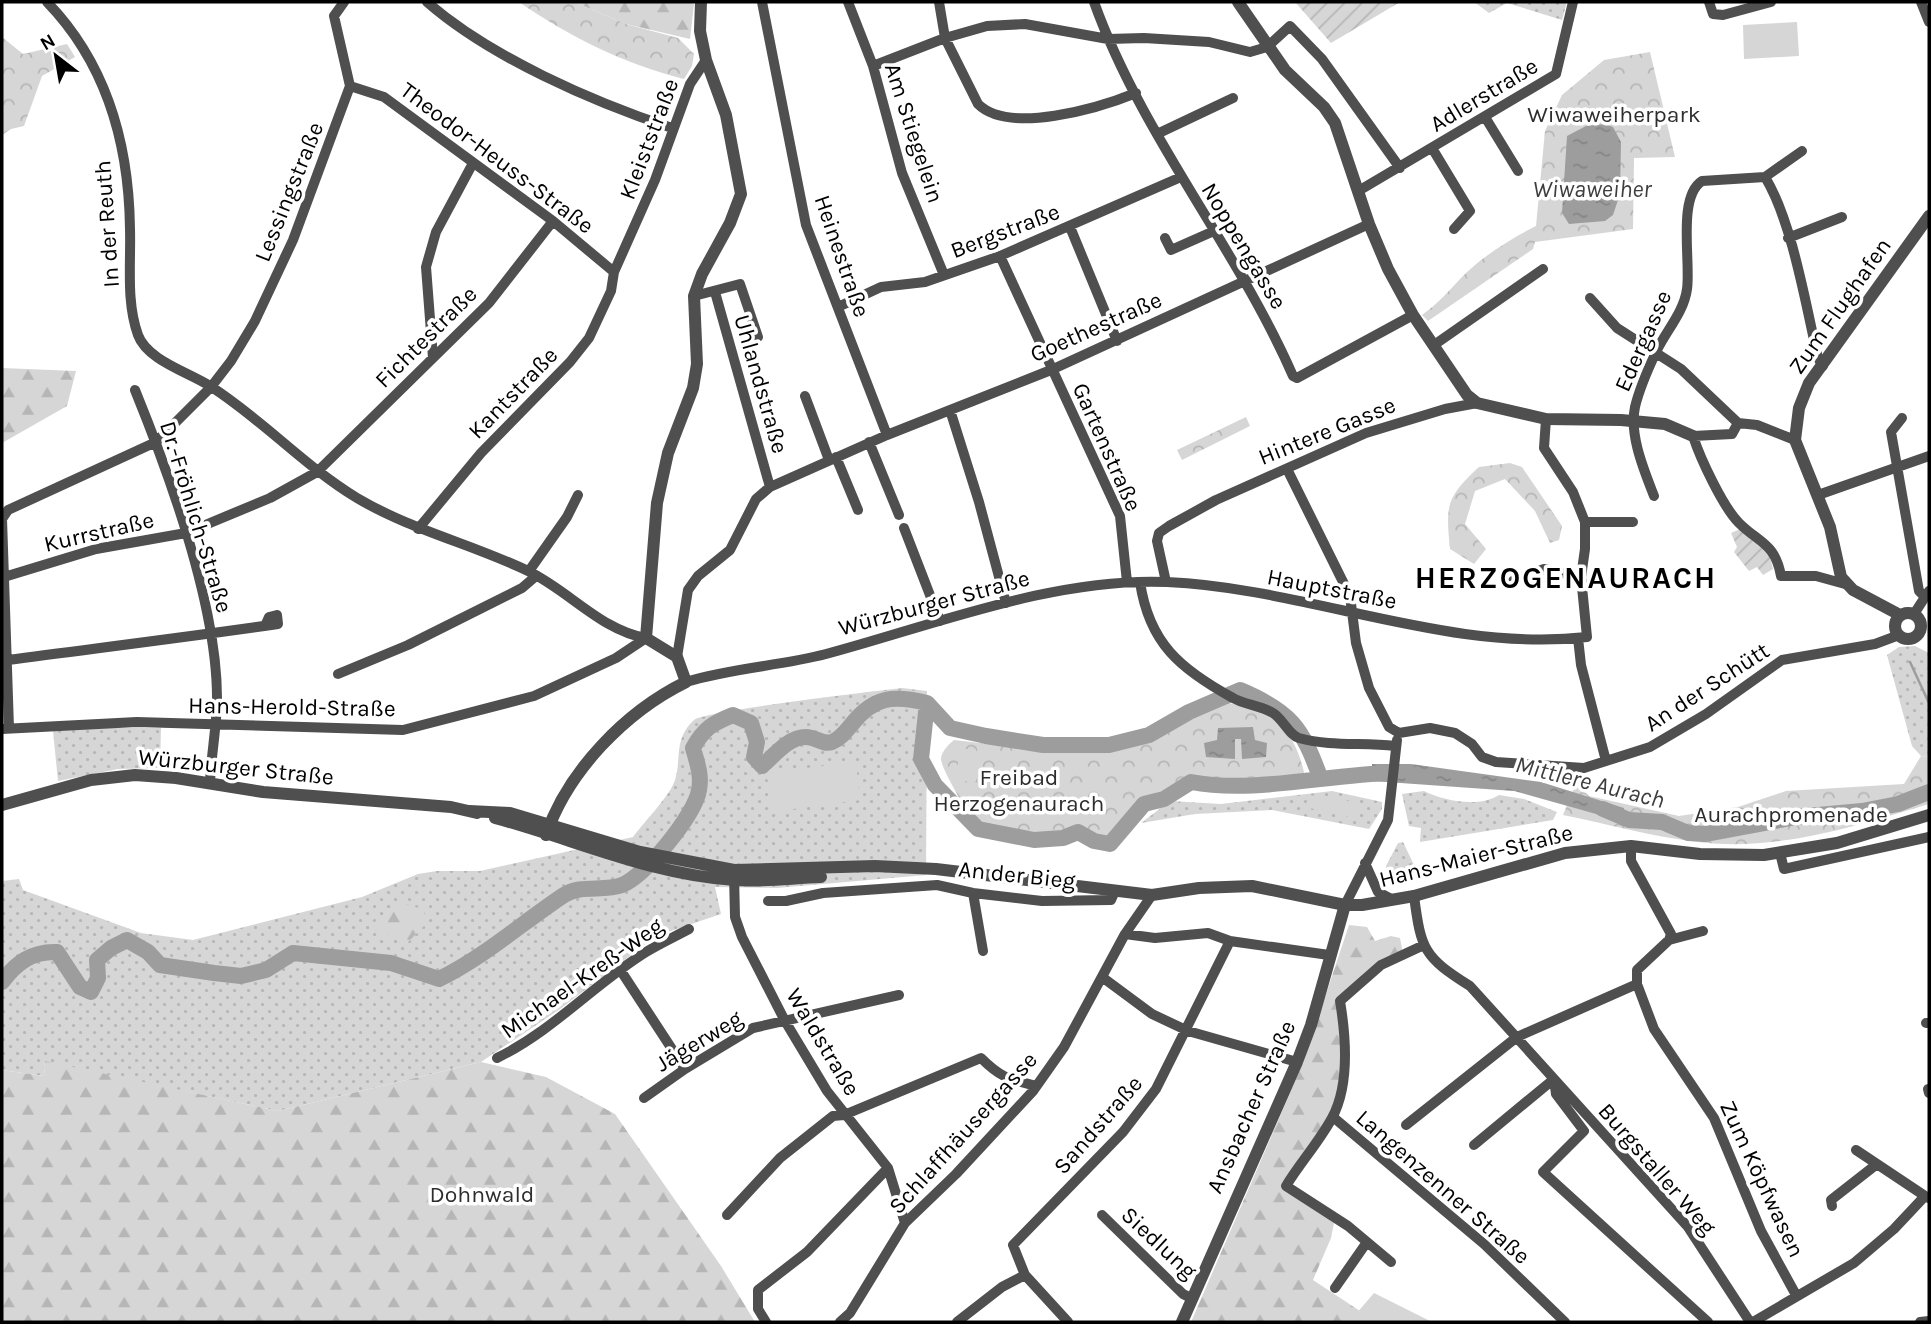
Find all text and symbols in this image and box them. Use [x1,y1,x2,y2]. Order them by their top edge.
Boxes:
north arrow [21,21,91,91]
text: N [36,29,59,55]
street label: Adlerstraße [1425,52,1543,138]
street label: Am Stiegelein [879,60,949,206]
street label: Kleiststraße [614,75,684,203]
street label: Theodor-Heuss-Straße [395,76,599,240]
park label: Wiwaweiherpark [1527,101,1701,128]
street label: Lessingstraße [249,118,329,266]
street label: In der Reuth [89,160,125,288]
water label: Wiwaweiher [1532,175,1652,203]
street label: Noppengasse [1196,178,1292,314]
street label: Heinestraße [809,191,875,321]
street label: Bergstraße [947,198,1063,264]
street label: Zum Flughafen [1783,233,1897,379]
street label: Fichtestraße [370,281,482,393]
street label: Goethestraße [1026,286,1166,368]
street label: Edergasse [1609,286,1677,396]
street label: Uhlandstraße [728,311,794,457]
street label: Kantstraße [463,342,563,444]
street label: Gartenstraße [1067,379,1147,515]
street label: Hintere Gasse [1254,391,1400,471]
street label: Dr.-Fröhlich-Straße [154,418,238,616]
street label: Kurrstraße [41,506,157,558]
district label: HERZOGENAURACH [1415,560,1717,596]
street label: Hauptstraße [1265,563,1399,615]
street label: Würzburger Straße [836,565,1032,641]
street label: An der Schütt [1640,637,1774,737]
street label: Hans-Herold-Straße [188,692,396,722]
street label: Würzburger Straße [137,743,335,791]
water label: Mittlere Aurach [1513,750,1667,814]
park label: Freibad Herzogenaurach [934,764,1104,817]
park label: Aurachpromenade [1694,801,1888,828]
street label: Hans-Maier-Straße [1376,819,1576,893]
street label: An der Bieg [957,855,1077,895]
street label: Michael-Kreß-Weg [496,912,668,1044]
street label: Waldstraße [780,984,866,1100]
street label: Jägerweg [651,1005,747,1077]
street label: Ansbacher Straße [1201,1016,1301,1198]
street label: Schlaffhäusergasse [883,1047,1043,1219]
street label: Sandstraße [1048,1070,1148,1180]
street label: Zum Köpfwasen [1714,1096,1810,1262]
street label: Burgstaller Weg [1592,1098,1722,1240]
street label: Langenzenner Straße [1351,1104,1535,1270]
park label: Dohnwald [430,1181,534,1208]
street label: Siedlung [1116,1201,1202,1285]

